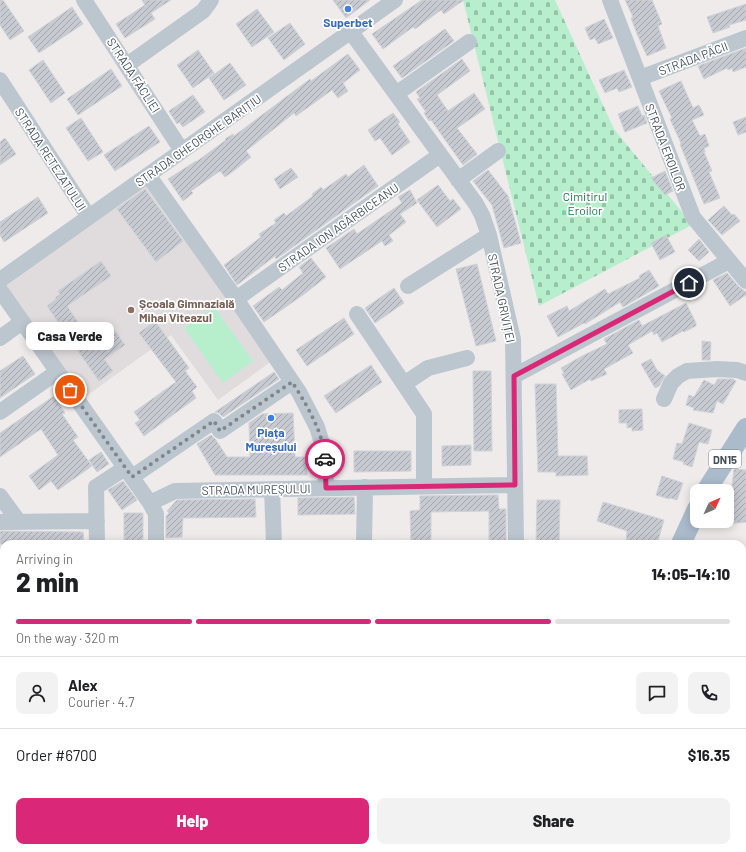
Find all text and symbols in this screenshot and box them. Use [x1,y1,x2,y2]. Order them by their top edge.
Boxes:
marker: Superbet [343,4,353,14]
place label: Superbet [323,15,373,29]
street label: STRADA FĂCLIEI [105,35,163,115]
street label: STRADA PĂCII [656,38,730,78]
street label: STRADA GHEORGHE BARIȚIU [132,91,264,189]
street label: STRADA EROILOR [643,101,689,193]
street label: STRADA RETEZATULUI [13,105,89,213]
street label: STRADA ION AGÂRBICEANU [275,180,401,274]
park label: Cimitirul Eroilor [563,189,607,217]
street label: STRADA GRIVIȚEI [486,252,518,344]
pin [672,266,706,300]
icon: home [678,272,700,294]
place label: Școala Gimnazială Mihai Viteazul [139,296,235,324]
marker: Școala Gimnazială Mihai Viteazul [126,305,136,315]
callout: Casa Verde [26,322,114,350]
text: Casa Verde [37,328,103,344]
pin [53,373,87,407]
icon: bag [59,379,81,401]
marker: Piața Mureșului [266,413,276,423]
place label: Piața Mureșului [245,425,297,453]
courier [305,439,345,479]
icon: car [314,448,336,470]
road number: DN15 [709,450,741,468]
street label: STRADA MUREȘULUI [201,481,311,497]
north arrow [690,484,734,528]
map controls [690,484,734,528]
text: Arriving in [16,551,73,567]
text: 14:05–14:10 [651,565,730,583]
text: 2 min [16,566,79,597]
text: On the way · 320 m [16,630,119,646]
button: person [16,672,58,714]
button: chat [636,672,678,714]
button: phone [688,672,730,714]
text: Alex [68,676,98,694]
text: Courier · 4.7 [68,694,135,710]
text: Order #6700 [16,746,97,764]
text: $16.35 [688,746,730,764]
button: Help [16,798,369,844]
button: Share [377,798,730,844]

